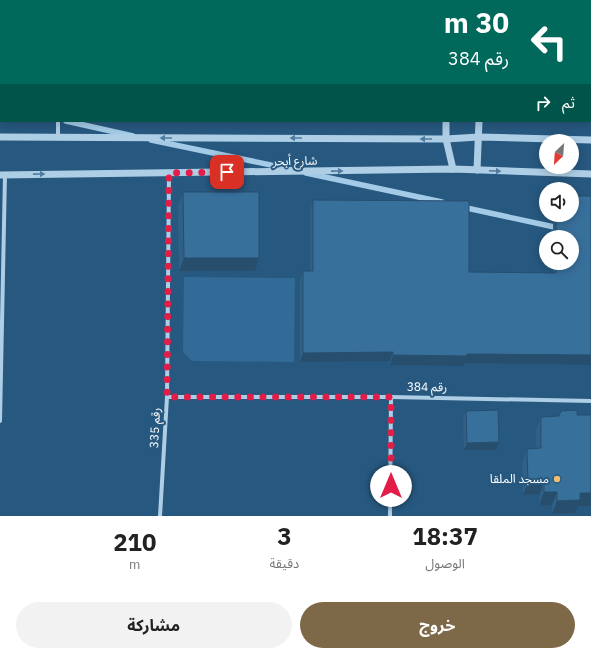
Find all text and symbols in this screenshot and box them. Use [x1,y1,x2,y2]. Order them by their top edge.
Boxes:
text: 30 m [444,4,509,41]
icon: left [523,16,575,68]
text: رقم 384 [448,47,509,70]
icon: right [532,92,554,114]
text: ثم [562,93,575,112]
north arrow [539,134,579,174]
map controls [539,134,579,270]
one-way arrow [159,135,172,141]
one-way arrow [289,135,302,141]
one-way arrow [419,136,432,142]
street label: شارع أبحر [272,153,317,170]
pin [210,155,244,189]
icon: arrive [216,161,238,183]
one-way arrow [489,167,501,174]
one-way arrow [331,168,344,174]
one-way arrow [33,171,45,178]
button: sound [539,182,579,222]
button: search [539,230,579,270]
street label: رقم 384 [407,379,447,396]
street label: رقم 335 [146,407,165,449]
position arrow [370,465,412,507]
place label: مسجد الملقا [490,471,549,486]
marker: مسجد الملقا [552,474,562,484]
text: 3 [277,520,292,552]
text: 18:37 [412,520,478,552]
text: 210 [113,526,156,558]
text: دقيقة [270,555,299,572]
text: الوصول [425,555,465,572]
text: m [129,556,140,573]
button: مشاركة [16,602,292,648]
button: خروج [300,602,575,648]

